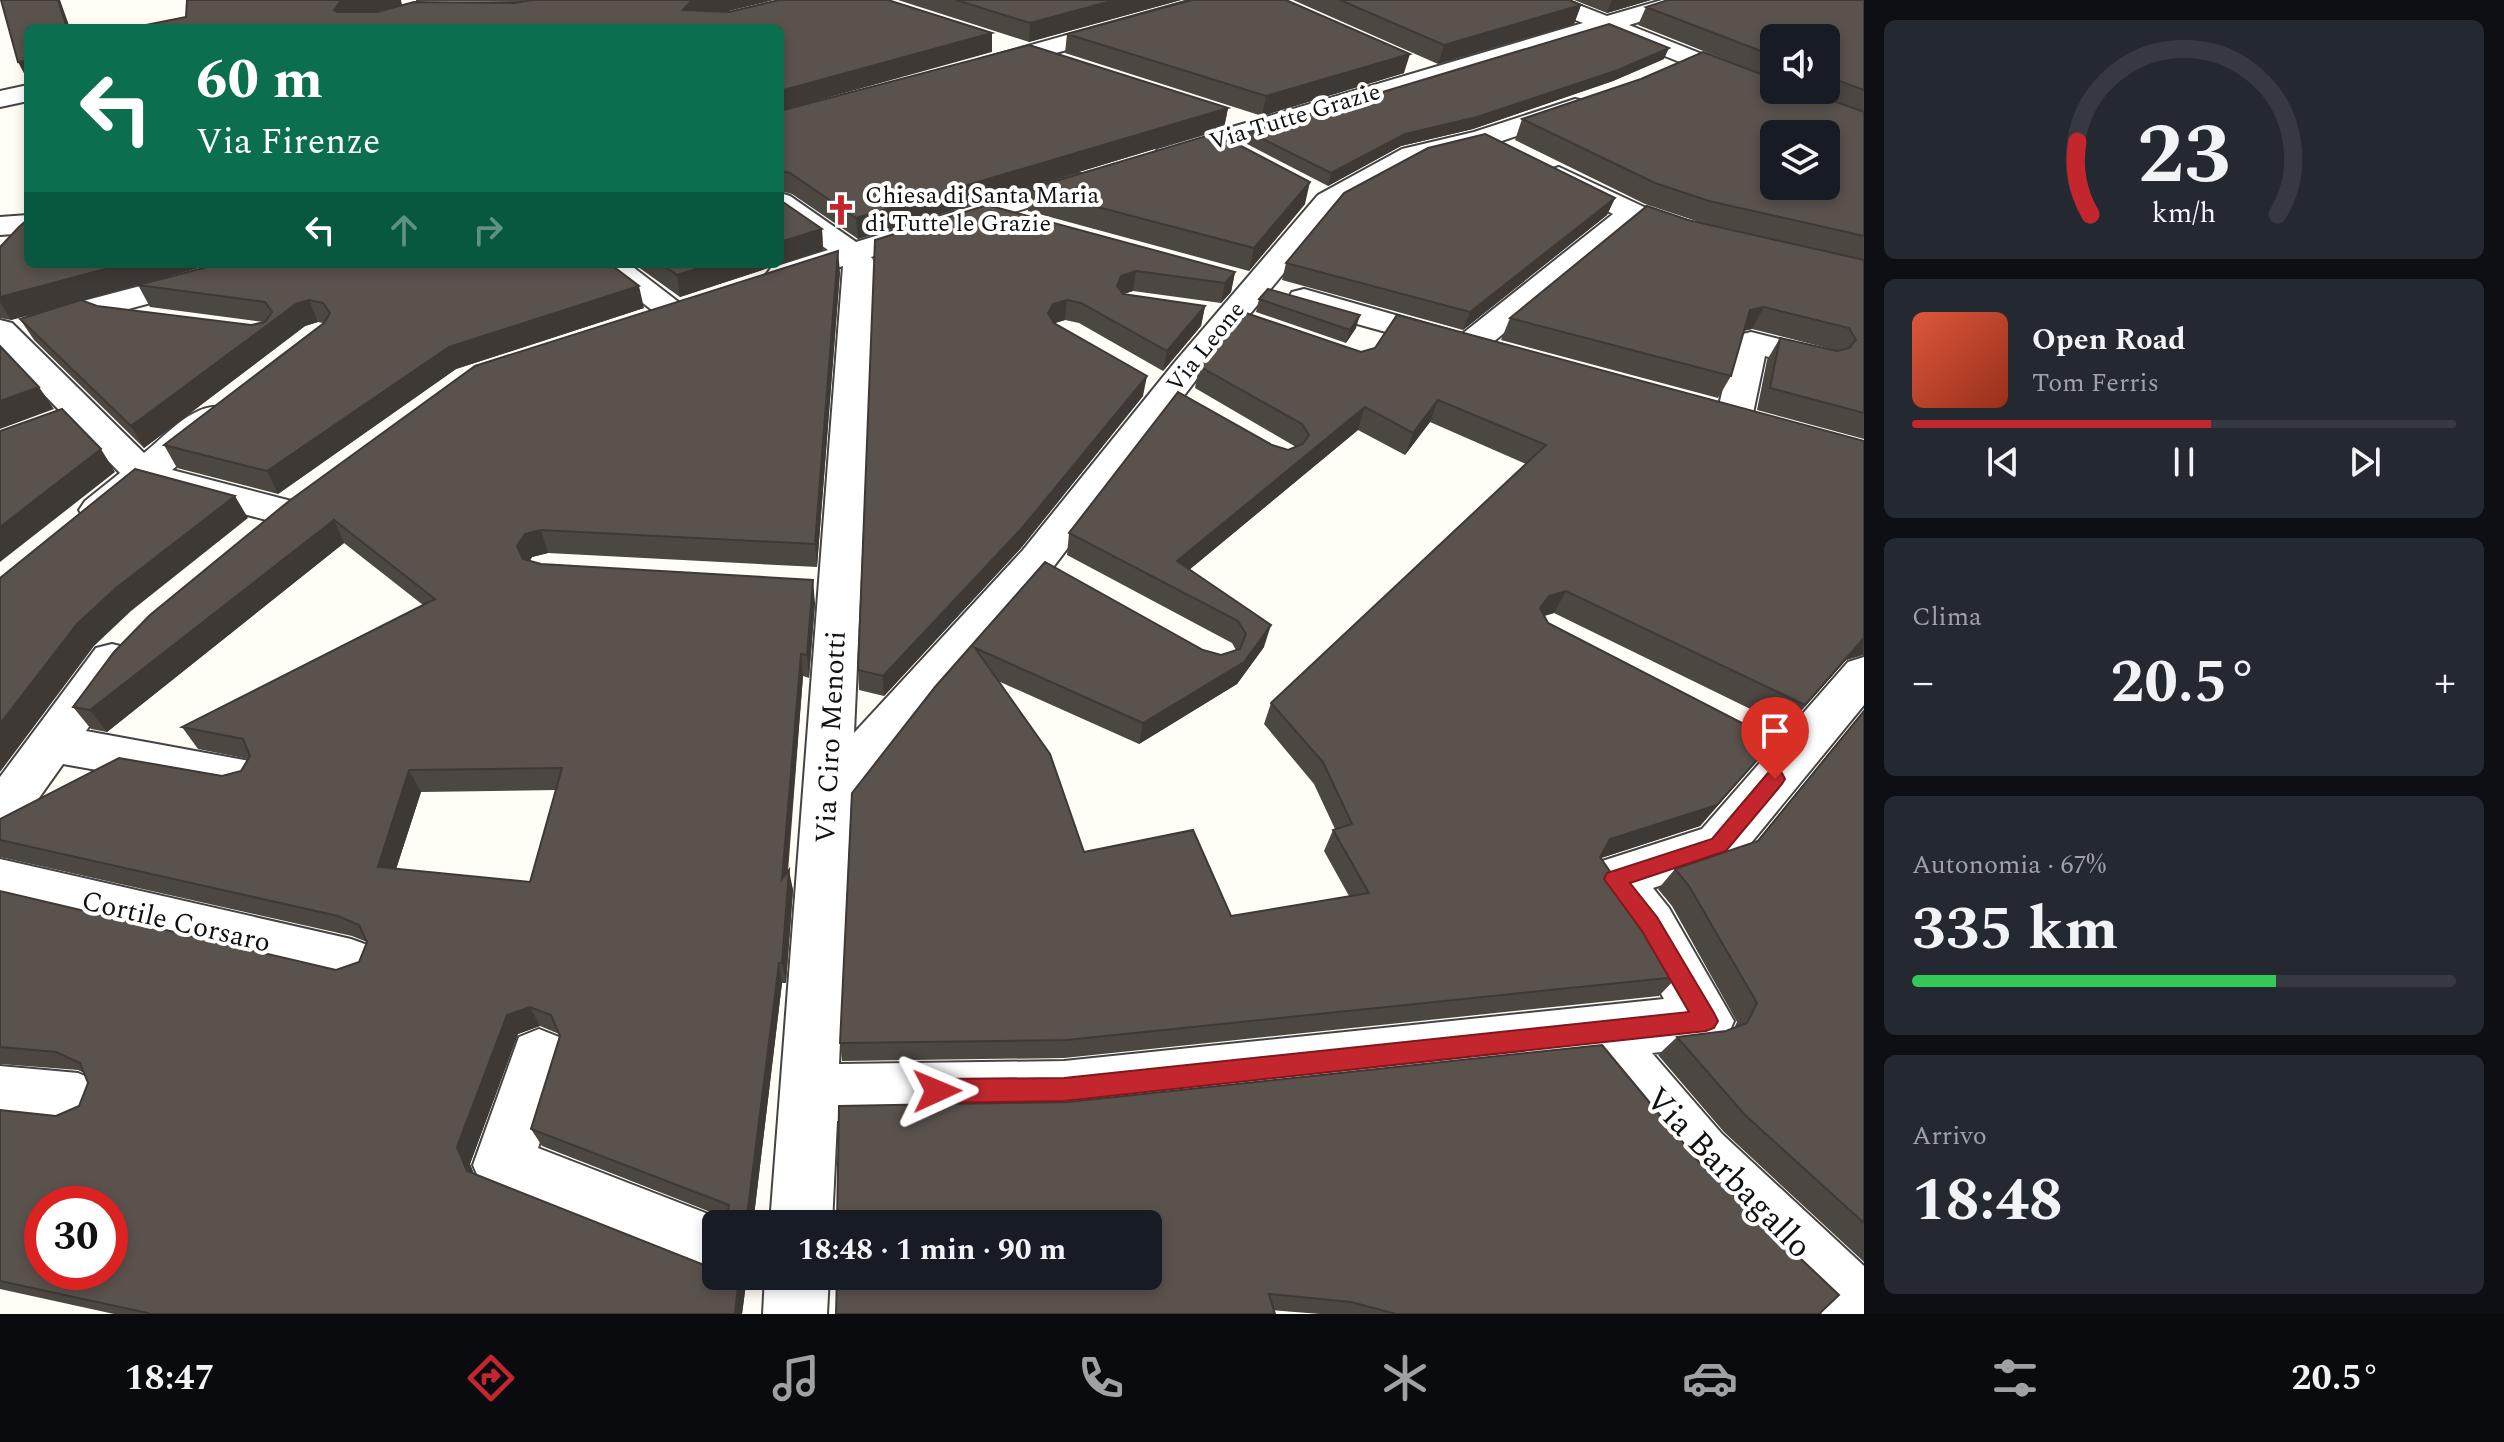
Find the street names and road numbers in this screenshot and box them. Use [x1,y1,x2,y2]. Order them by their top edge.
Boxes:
street label: Via Tutte Grazie [1205,74,1385,160]
street label: Via Leone [1158,294,1254,400]
street label: Via Ciro Menotti [804,630,858,844]
street label: Cortile Corsaro [77,879,275,965]
street label: Via Barbagallo [1632,1075,1824,1271]

